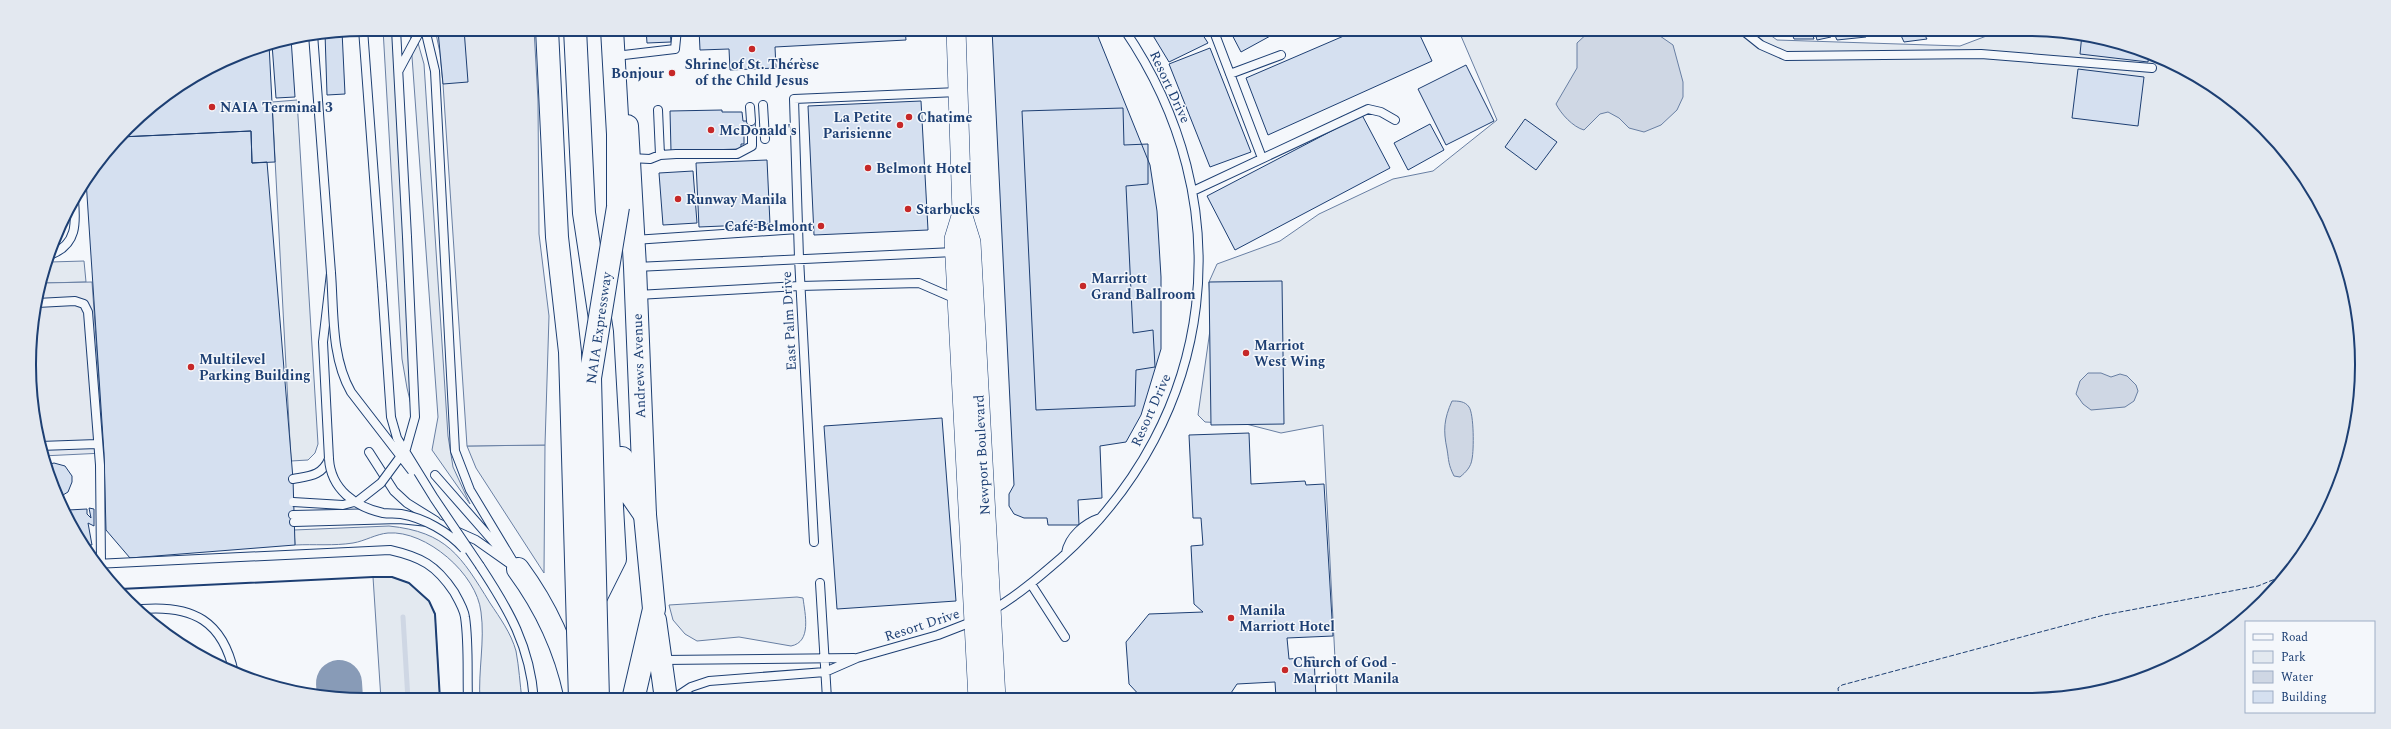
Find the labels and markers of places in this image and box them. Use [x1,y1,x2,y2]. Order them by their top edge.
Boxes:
marker: Shrine of St. Thérèse of the Child Jesus [747,44,757,54]
place label: Shrine of St. Thérèse of the Child Jesus [685,54,819,91]
place label: Bonjour [611,63,664,84]
marker: Bonjour [667,68,677,78]
place label: NAIA Terminal 3 [220,97,333,118]
marker: NAIA Terminal 3 [207,102,217,112]
place label: La Petite Parisienne [823,107,892,144]
place label: Chatime [917,107,972,128]
marker: Chatime [904,112,914,122]
place label: McDonald's [719,120,797,141]
marker: La Petite Parisienne [895,120,905,130]
marker: McDonald's [706,125,716,135]
place label: Belmont Hotel [876,158,972,179]
marker: Belmont Hotel [863,163,873,173]
place label: Runway Manila [686,189,787,210]
marker: Runway Manila [673,194,683,204]
place label: Starbucks [916,199,980,220]
marker: Starbucks [903,204,913,214]
place label: Café Belmont [724,216,814,237]
marker: Café Belmont [816,221,826,231]
place label: Marriott Grand Ballroom [1091,268,1196,305]
marker: Marriott Grand Ballroom [1078,281,1088,291]
place label: Marriot West Wing [1254,335,1325,372]
marker: Marriot West Wing [1241,348,1251,358]
place label: Multilevel Parking Building [199,349,311,386]
marker: Multilevel Parking Building [186,362,196,372]
place label: Manila Marriott Hotel [1239,600,1335,637]
marker: Manila Marriott Hotel [1226,613,1236,623]
place label: Church of God - Marriott Manila [1293,652,1400,689]
marker: Church of God - Marriott Manila [1280,665,1290,675]

